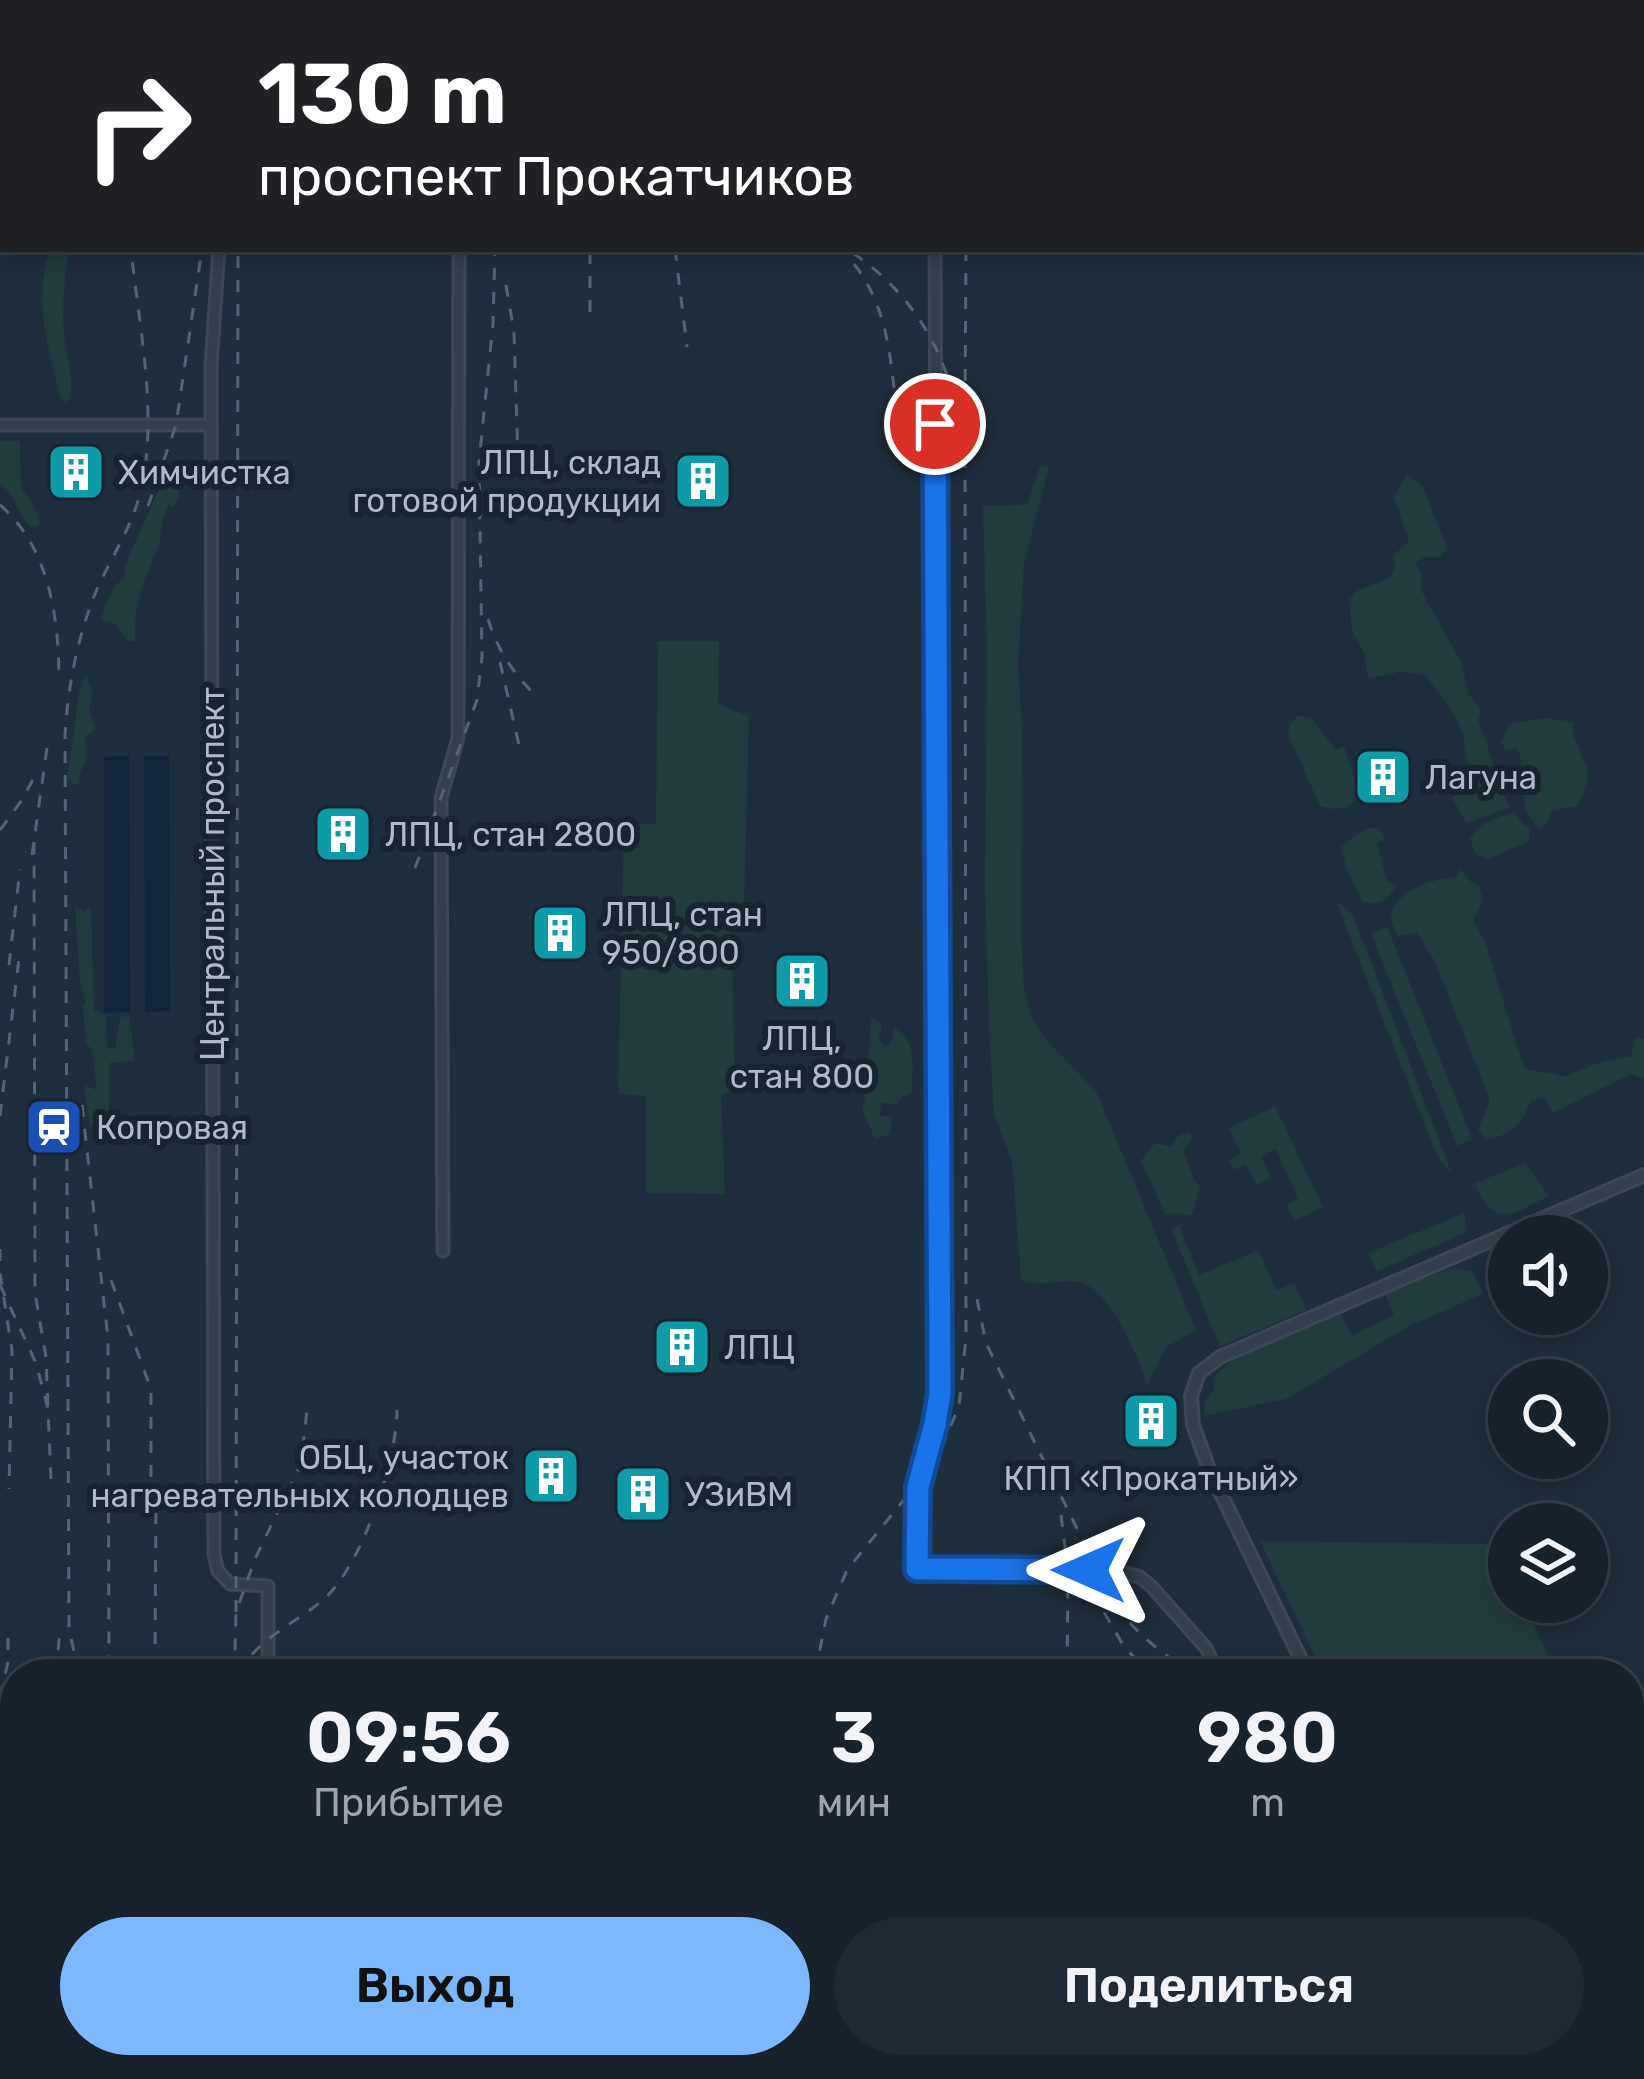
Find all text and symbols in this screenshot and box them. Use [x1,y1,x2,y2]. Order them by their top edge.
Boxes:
text: 130 m [258,44,507,144]
icon: right [60,48,216,204]
text: проспект Прокатчиков [258,145,855,209]
pin [884,373,986,475]
icon: arrive [902,391,968,457]
building icon: Химчистка [45,441,107,503]
place label: ЛПЦ, склад готовой продукции [352,443,661,520]
building icon: ЛПЦ, склад готовой продукции [672,450,734,512]
place label: Химчистка [118,453,291,492]
street label: Центральный проспект [193,687,232,1061]
building icon: Лагуна [1352,746,1414,808]
place label: Лагуна [1425,758,1537,797]
building icon: ЛПЦ, стан 2800 [312,803,374,865]
place label: ЛПЦ, стан 2800 [385,815,636,854]
place label: ЛПЦ, стан 950/800 [602,895,763,972]
building icon: ЛПЦ, стан 950/800 [529,902,591,964]
building icon: ЛПЦ, стан 800 [771,950,833,1012]
place label: ЛПЦ, стан 800 [730,1019,874,1096]
station icon: Копровая [23,1096,85,1158]
place label: Копровая [96,1108,248,1147]
map controls [1488,1215,1608,1623]
button: sound [1488,1215,1608,1335]
building icon: ЛПЦ [651,1316,713,1378]
place label: ЛПЦ [724,1328,795,1367]
button: search [1488,1359,1608,1479]
building icon: КПП «Прокатный» [1120,1390,1182,1452]
place label: ОБЦ, участок нагревательных колодцев [91,1438,509,1515]
building icon: ОБЦ, участок нагревательных колодцев [520,1445,582,1507]
place label: КПП «Прокатный» [1004,1459,1299,1498]
building icon: УЗиВМ [612,1463,674,1525]
place label: УЗиВМ [685,1475,793,1514]
button: layers [1488,1503,1608,1623]
position arrow [1026,1507,1152,1633]
text: 09:56 [306,1695,511,1780]
text: 3 [831,1695,877,1780]
text: 980 [1197,1695,1338,1780]
text: Прибытие [313,1780,504,1826]
text: мин [817,1780,891,1826]
text: m [1250,1780,1285,1826]
button: Выход [60,1917,810,2055]
button: Поделиться [834,1917,1584,2055]

